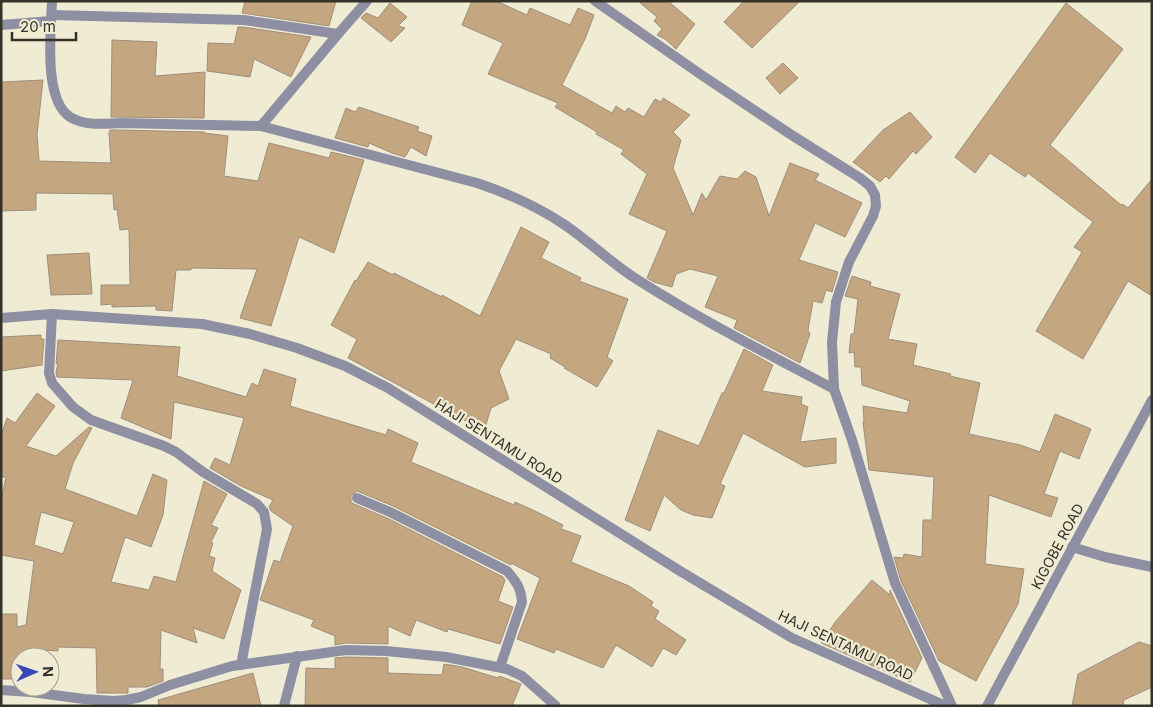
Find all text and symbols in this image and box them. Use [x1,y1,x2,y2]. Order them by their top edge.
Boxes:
scale bar [12,10,76,42]
text: 20 m [20,17,56,36]
street label: HAJI SENTAMU ROAD [432,395,566,487]
street label: KIGOBE ROAD [1027,500,1087,592]
street label: HAJI SENTAMU ROAD [776,606,916,684]
north arrow [10,647,60,697]
text: N [40,666,57,677]

